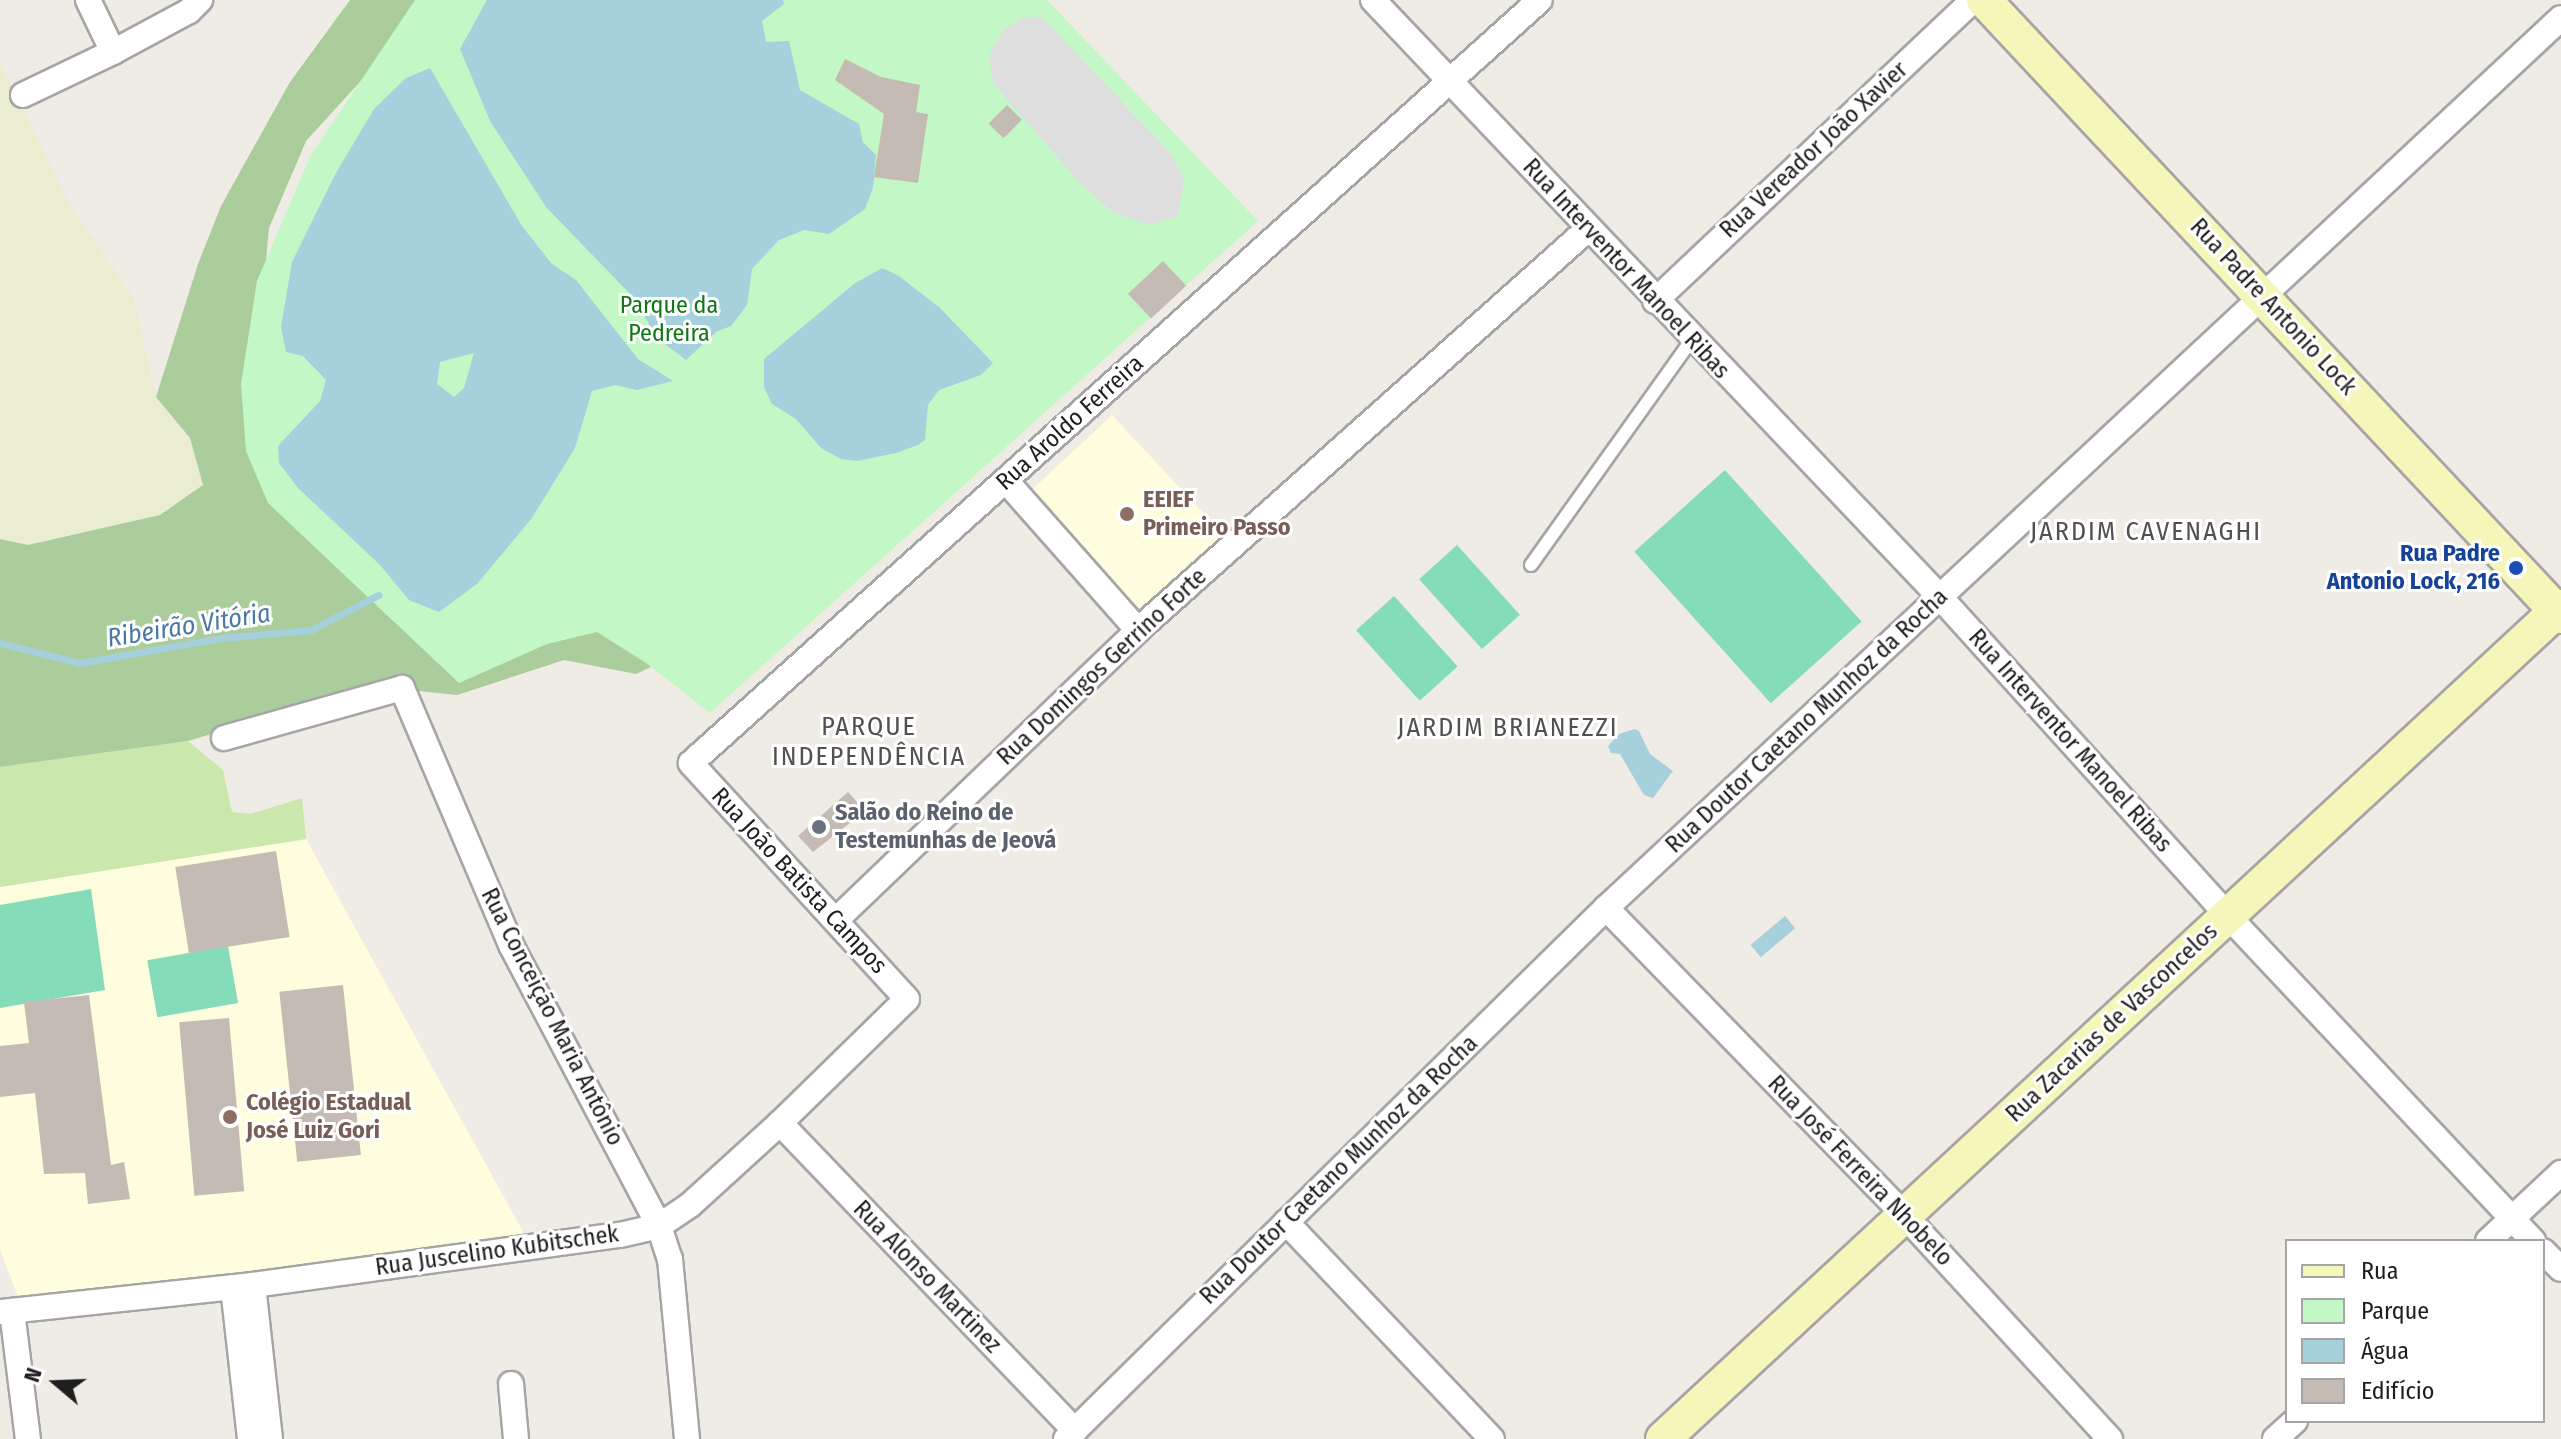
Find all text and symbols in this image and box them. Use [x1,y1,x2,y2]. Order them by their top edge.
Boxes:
street label: Rua Vereador João Xavier [1714,56,1914,244]
street label: Rua Interventor Manoel Ribas [1516,153,1736,385]
street label: Rua Padre Antonio Lock [2184,213,2362,401]
park label: Parque da Pedreira [620,292,718,348]
street label: Rua Aroldo Ferreira [990,349,1150,497]
place label: EEIEF Primeiro Passo [1143,486,1291,542]
marker: EEIEF Primeiro Passo [1118,505,1136,523]
district label: JARDIM CAVENAGHI [2030,516,2262,548]
place label: Rua Padre Antonio Lock, 216 [2327,540,2500,596]
marker: Rua Padre Antonio Lock, 216 [2507,559,2525,577]
street label: Rua Domingos Gerrino Forte [991,563,1213,771]
street label: Rua Doutor Caetano Munhoz da Rocha [1660,583,1954,859]
water label: Ribeirão Vitória [105,598,273,654]
street label: Rua Interventor Manoel Ribas [1962,623,2178,859]
district label: PARQUE INDEPENDÊNCIA [772,711,966,772]
district label: JARDIM BRIANEZZI [1397,712,1619,744]
street label: Rua João Batista Campos [705,782,893,980]
place label: Salão do Reino de Testemunhas de Jeová [835,799,1056,855]
marker: Salão do Reino de Testemunhas de Jeová [810,818,828,836]
street label: Rua Conceição Maria Antônio [474,883,630,1151]
street label: Rua Zacarias de Vasconcelos [2000,917,2224,1129]
street label: Rua Doutor Caetano Munhoz da Rocha [1194,1029,1484,1311]
street label: Rua José Ferreira Nhobelo [1761,1070,1959,1272]
place label: Colégio Estadual José Luiz Gori [246,1089,411,1145]
marker: Colégio Estadual José Luiz Gori [221,1108,239,1126]
street label: Rua Alonso Martinez [847,1195,1007,1359]
street label: Rua Juscelino Kubitschek [374,1220,620,1282]
legend [2285,1239,2545,1423]
text: Rua [2361,1257,2398,1285]
text: Parque [2361,1297,2429,1325]
text: Água [2361,1337,2409,1365]
north arrow [16,1343,96,1423]
text: N [18,1364,48,1386]
text: Edifício [2361,1377,2434,1405]

